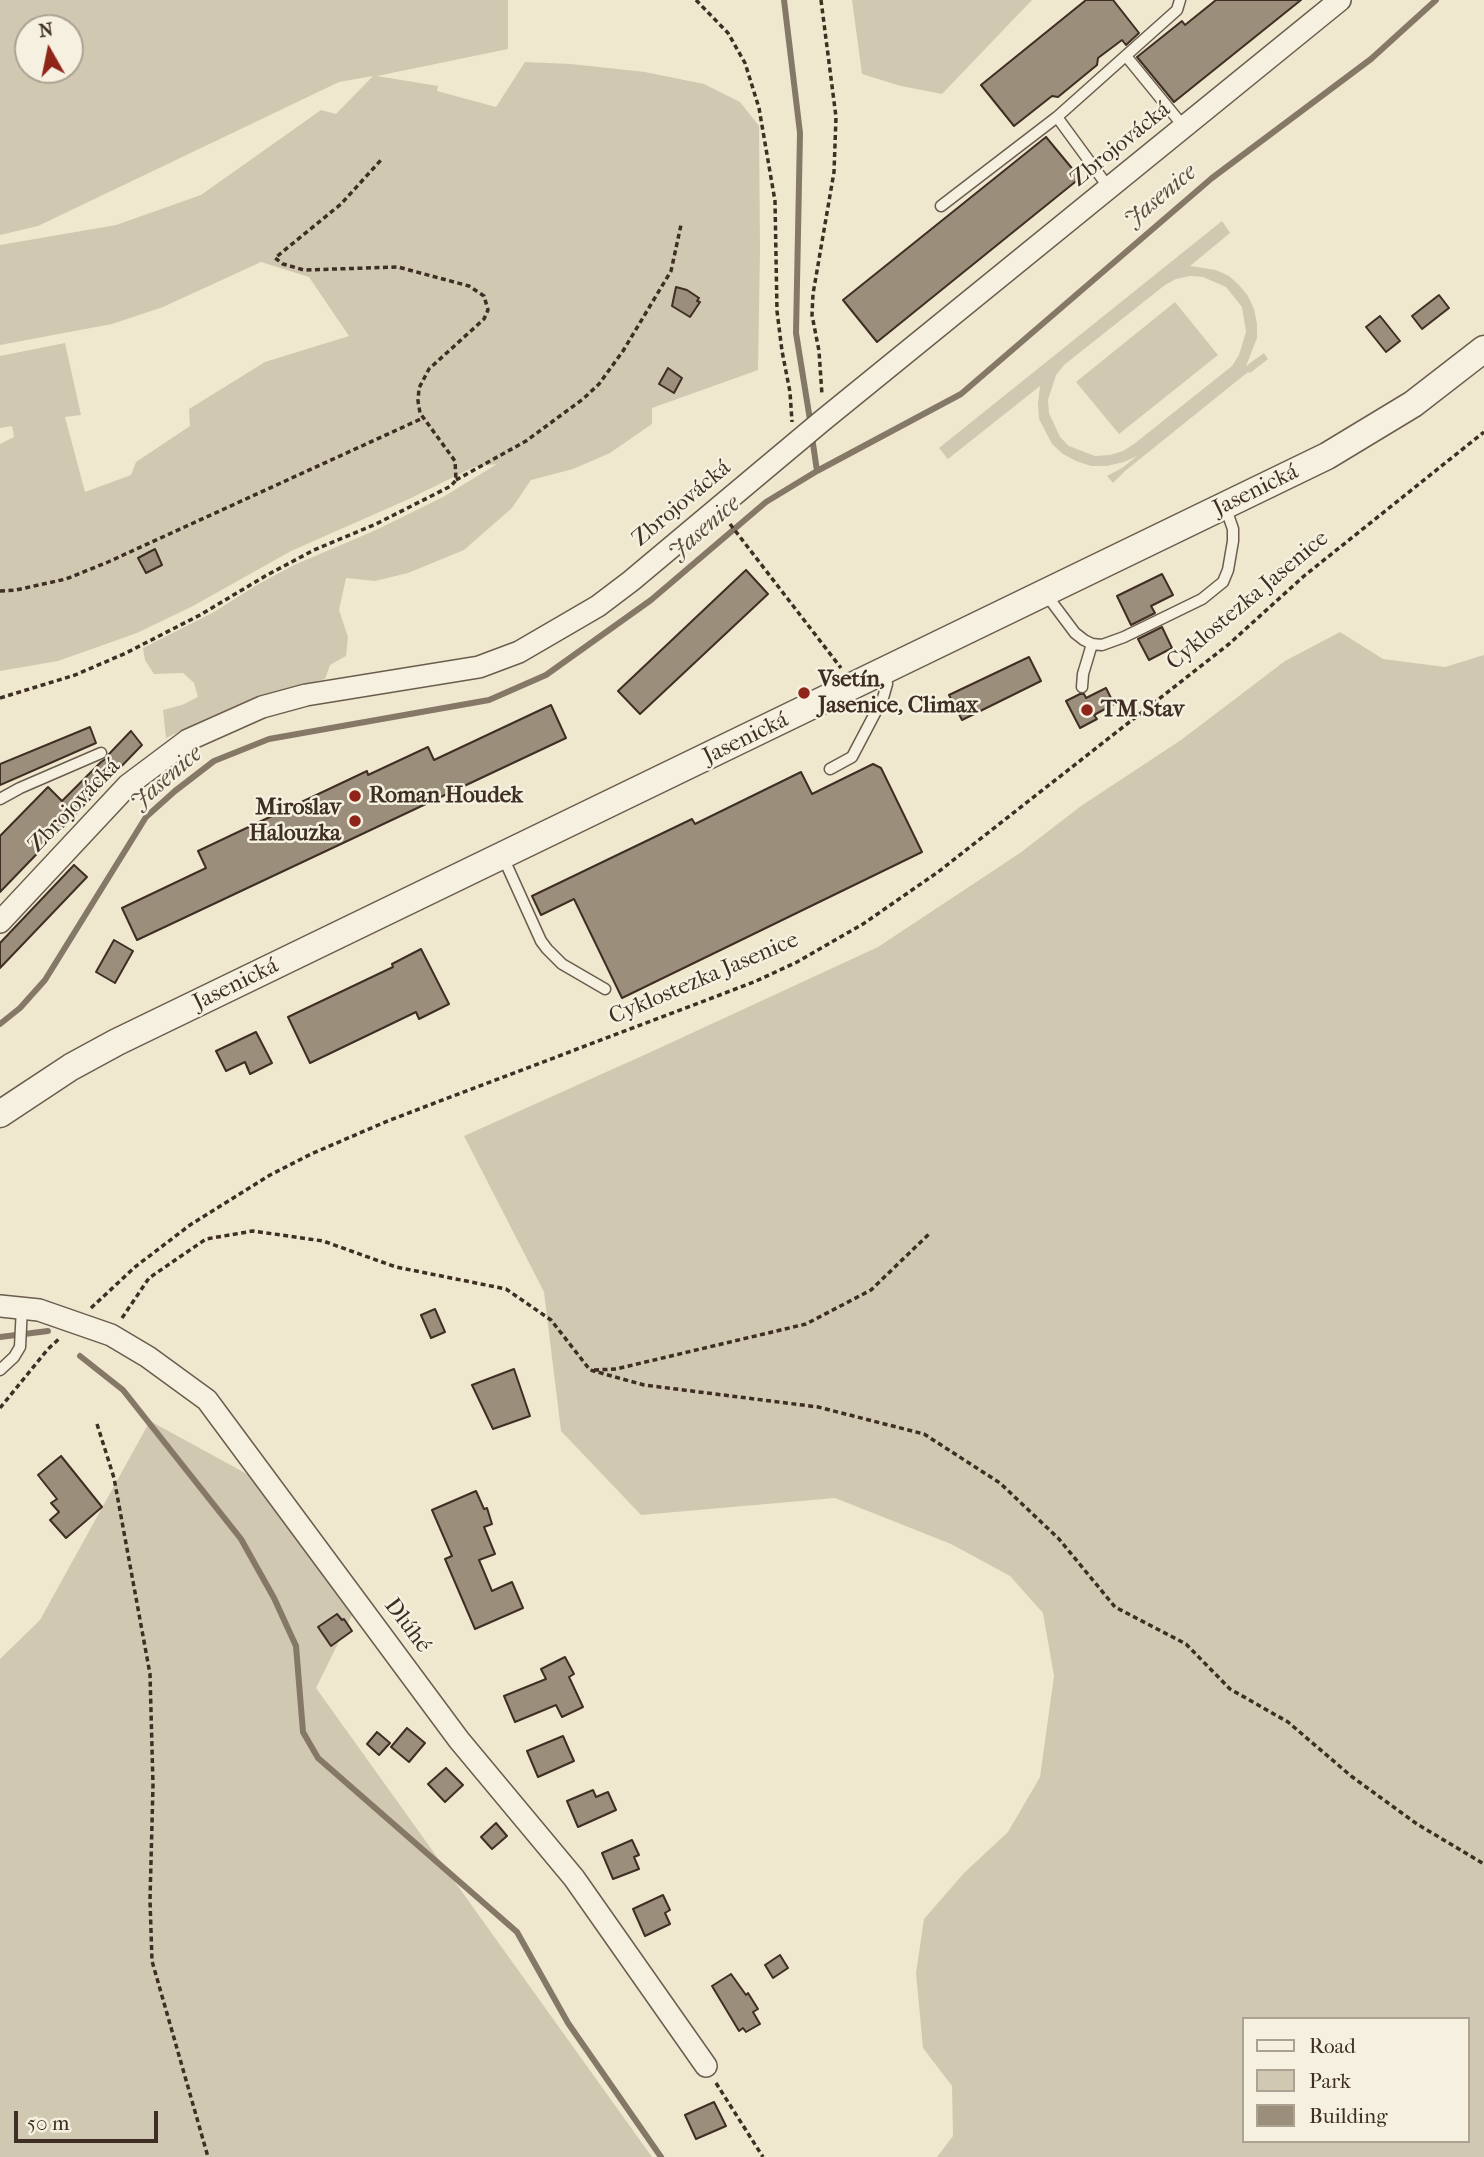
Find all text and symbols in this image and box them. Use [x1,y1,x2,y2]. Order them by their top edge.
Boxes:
north arrow [14,14,84,84]
text: N [37,18,55,42]
street label: Zbrojovácká [1066,96,1176,194]
water label: Jasenice [1119,159,1203,235]
street label: Zbrojovácká [627,455,737,553]
street label: Jasenická [1209,459,1303,523]
water label: Jasenice [663,490,747,568]
street label: Cyklostezka Jasenice [1161,525,1335,677]
place label: Vsetín, Jasenice, Climax [818,666,978,720]
marker: Vsetín, Jasenice, Climax [796,685,812,701]
place label: TM Stav [1101,696,1184,724]
marker: TM Stav [1079,702,1095,718]
street label: Jasenická [699,707,793,771]
water label: Jasenice [125,740,209,818]
street label: Zbrojovácká [23,753,127,859]
place label: Roman Houdek [369,782,523,810]
marker: Roman Houdek [347,788,363,804]
place label: Miroslav Halouzka [249,794,341,848]
marker: Miroslav Halouzka [347,813,363,829]
street label: Cyklostezka Jasenice [605,927,803,1031]
street label: Jasenická [189,953,283,1017]
street label: Dlúhé [378,1593,436,1659]
legend [1242,2017,1470,2143]
text: Road [1309,2034,1356,2058]
text: Park [1309,2069,1351,2093]
scale bar [18,2098,161,2142]
text: Building [1309,2104,1387,2128]
text: 50 m [27,2111,70,2135]

